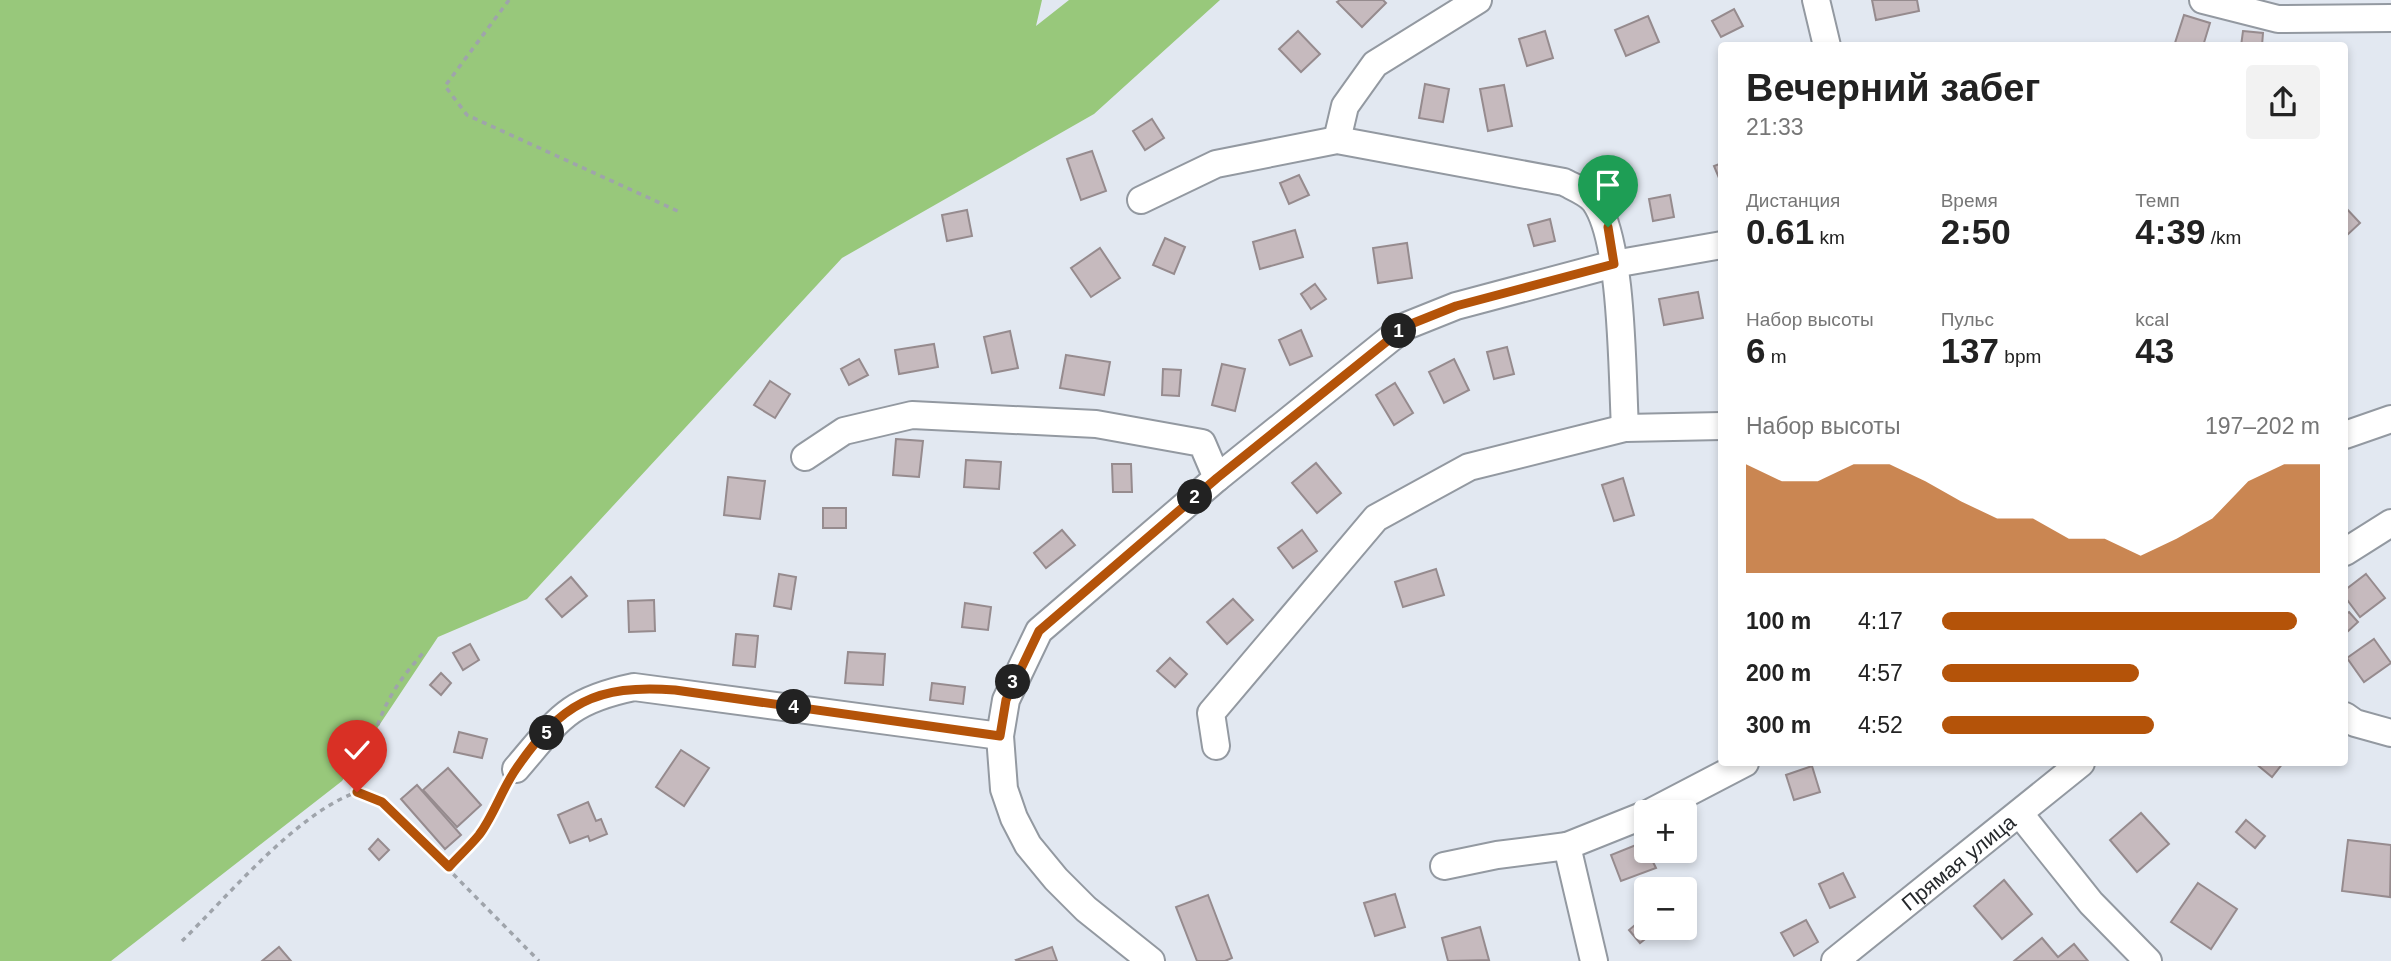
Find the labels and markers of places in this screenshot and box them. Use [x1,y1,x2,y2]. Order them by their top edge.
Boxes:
pin [1578,155,1638,227]
pin: 1 [1382,314,1416,348]
pin: 2 [1178,480,1212,514]
pin: 3 [996,664,1030,700]
pin: 4 [776,690,812,724]
pin: 5 [530,716,564,750]
pin [327,720,387,792]

